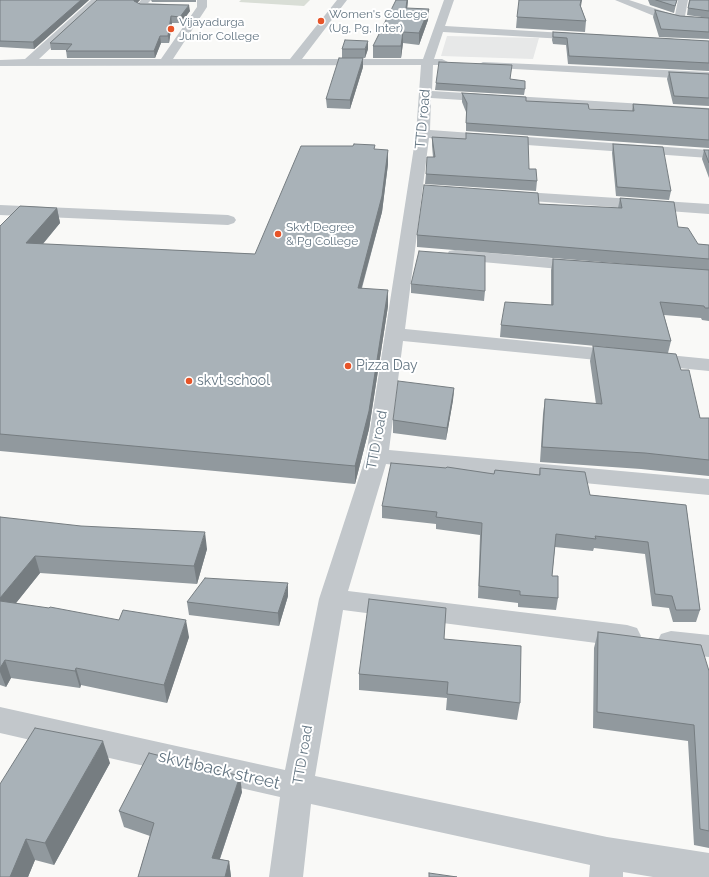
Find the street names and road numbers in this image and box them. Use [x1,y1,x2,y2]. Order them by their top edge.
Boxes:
street label: TTD road [412,88,434,150]
street label: TTD road [363,409,391,471]
street label: TTD road [290,724,316,786]
street label: skvt back street [156,746,282,794]

